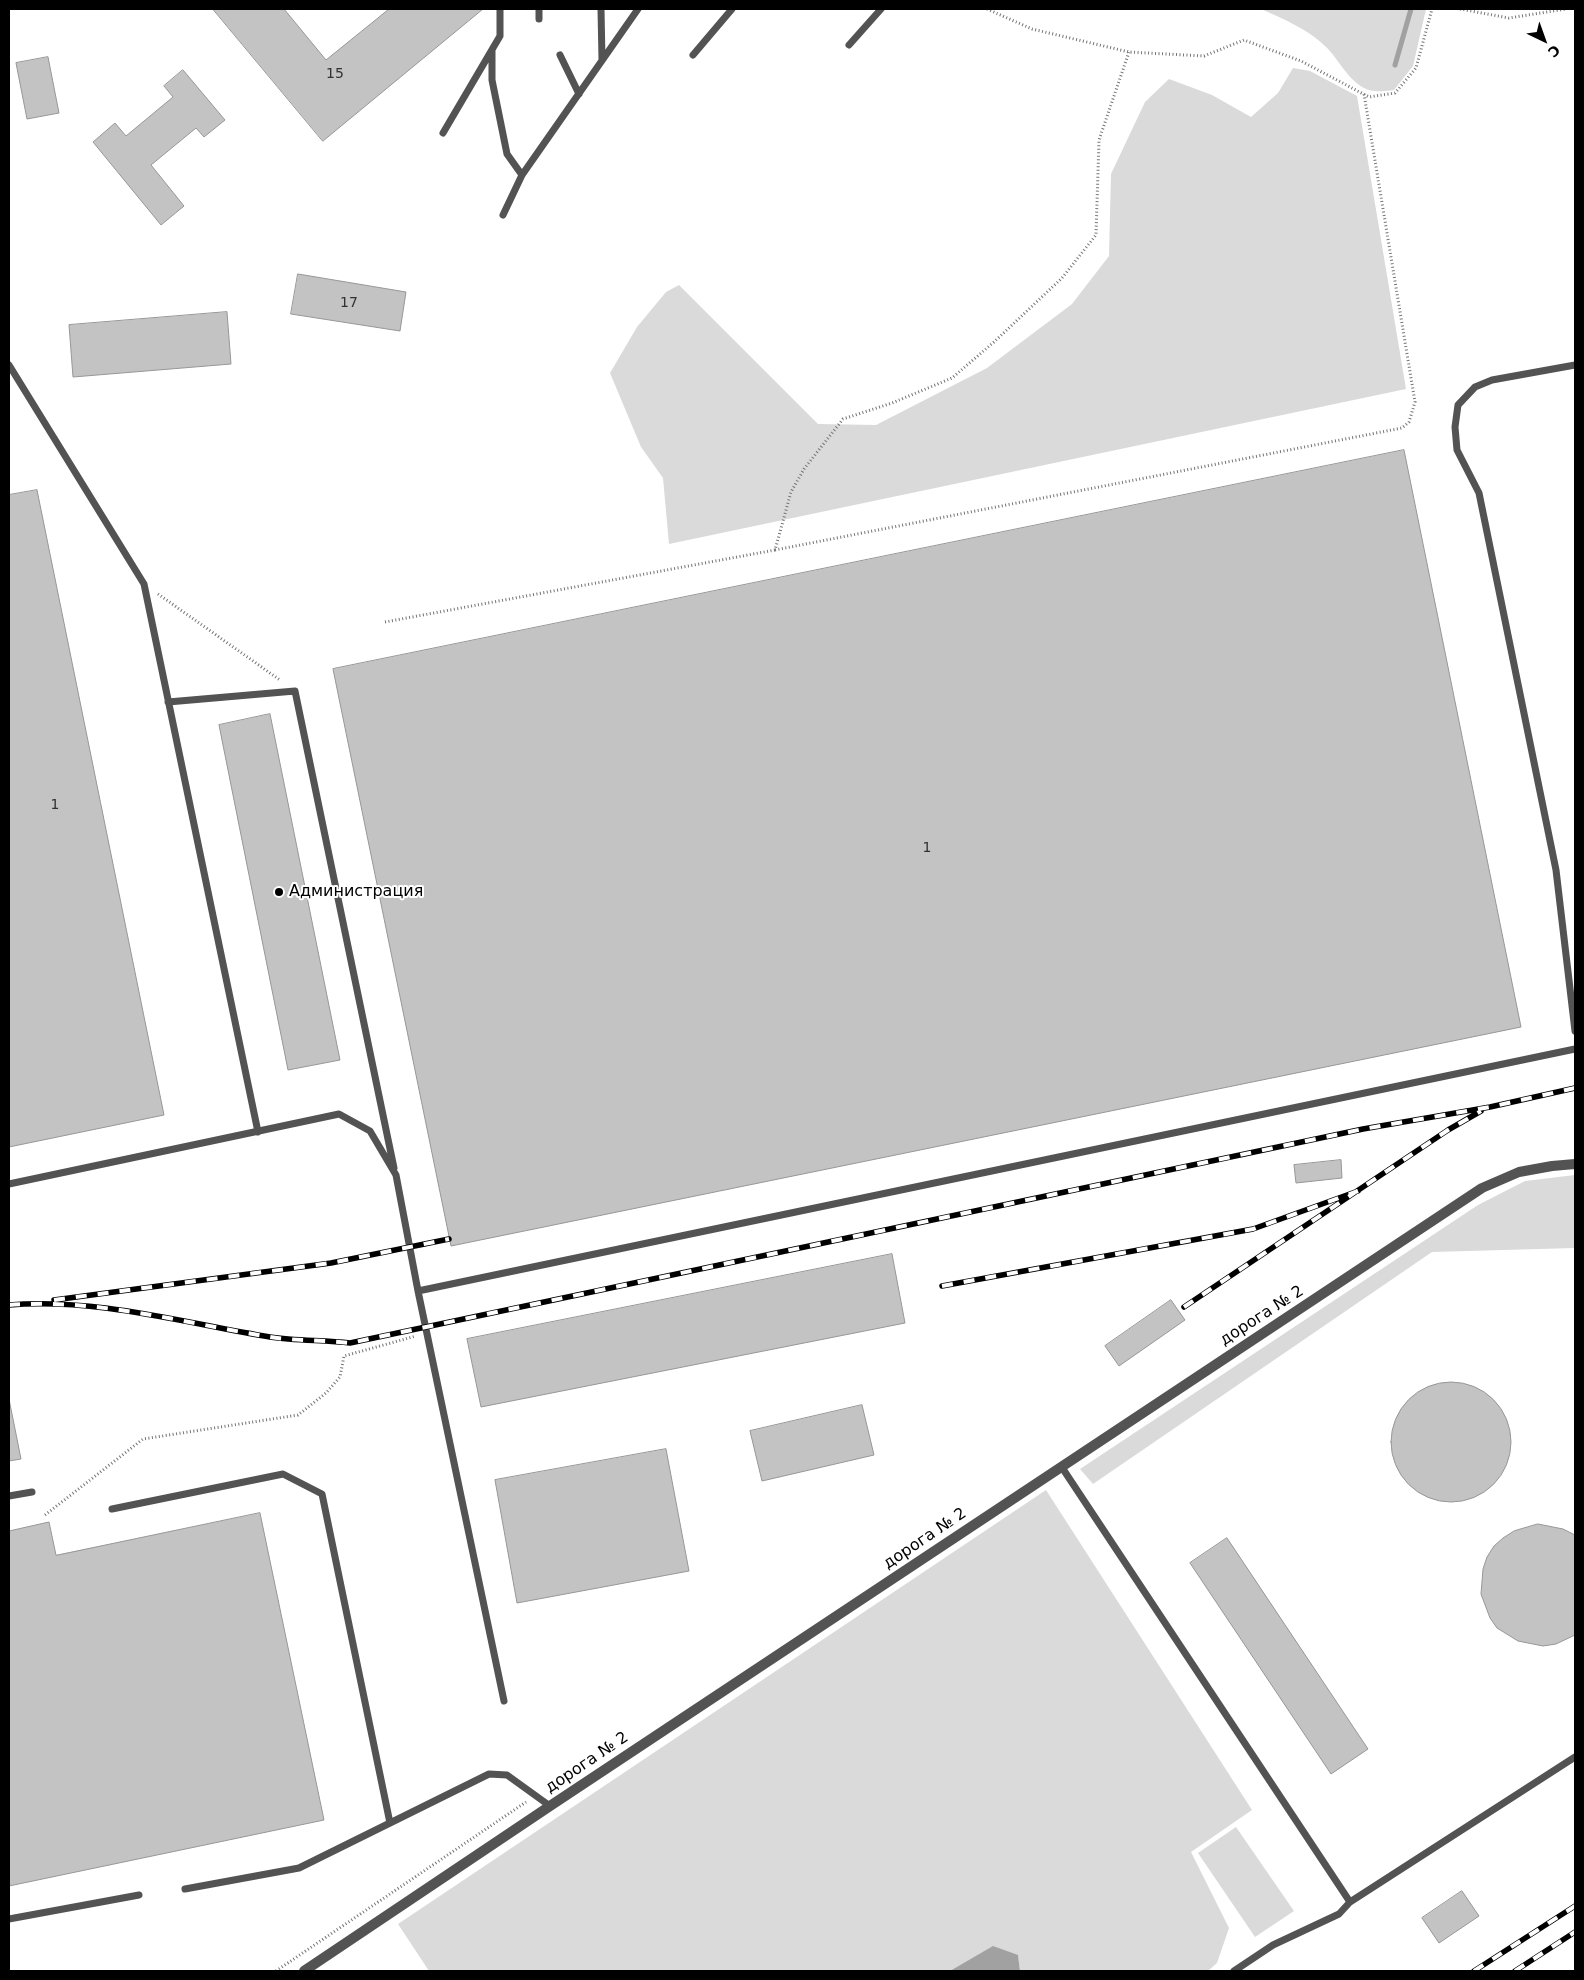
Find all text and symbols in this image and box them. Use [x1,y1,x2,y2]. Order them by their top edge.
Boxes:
north arrow [1519,15,1569,65]
text: С [1545,42,1563,61]
house number: 15 [326,66,344,82]
house number: 17 [340,295,358,311]
house number: 1 [51,797,59,813]
house number: 1 [923,840,931,856]
place label: Администрация [289,882,423,902]
marker: Администрация [273,886,285,898]
street label: дорога № 2 [1217,1282,1307,1350]
street label: дорога № 2 [880,1504,970,1574]
street label: дорога № 2 [542,1728,632,1798]

